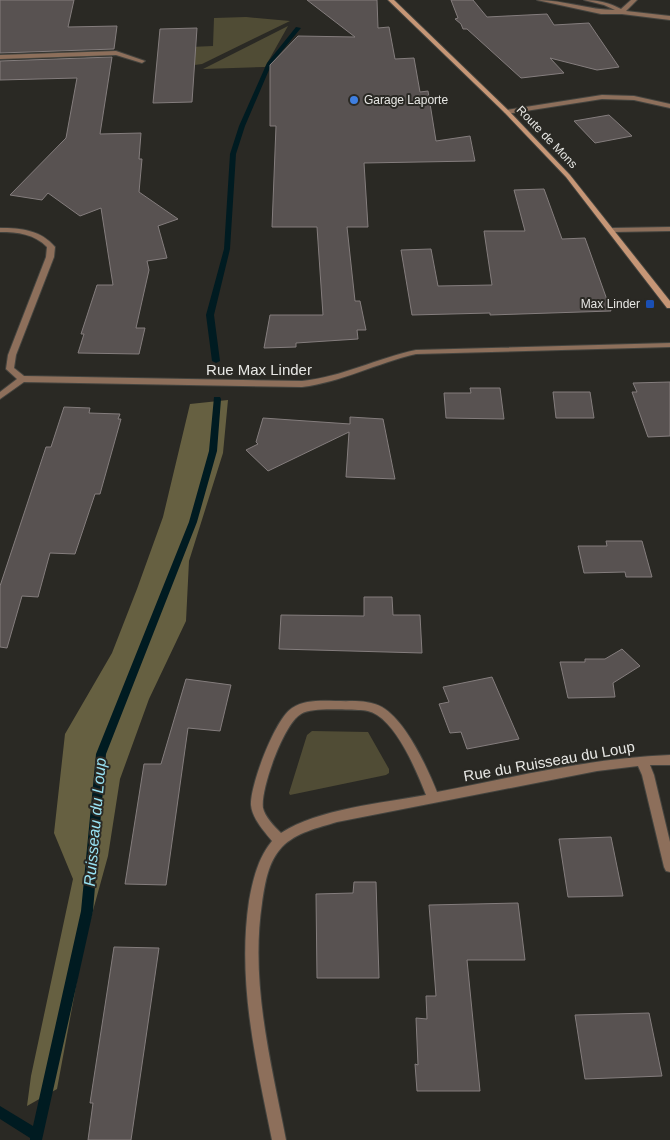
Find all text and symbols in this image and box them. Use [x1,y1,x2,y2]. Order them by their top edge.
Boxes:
place label: Garage Laporte [364,93,448,107]
marker: Garage Laporte [348,94,360,106]
street label: Route de Mons [514,103,580,171]
place label: Max Linder [581,297,640,311]
marker: Max Linder [644,298,656,310]
street label: Rue Max Linder [206,361,312,378]
street label: Rue du Ruisseau du Loup [462,738,636,784]
water label: Ruisseau du Loup [81,757,109,887]

